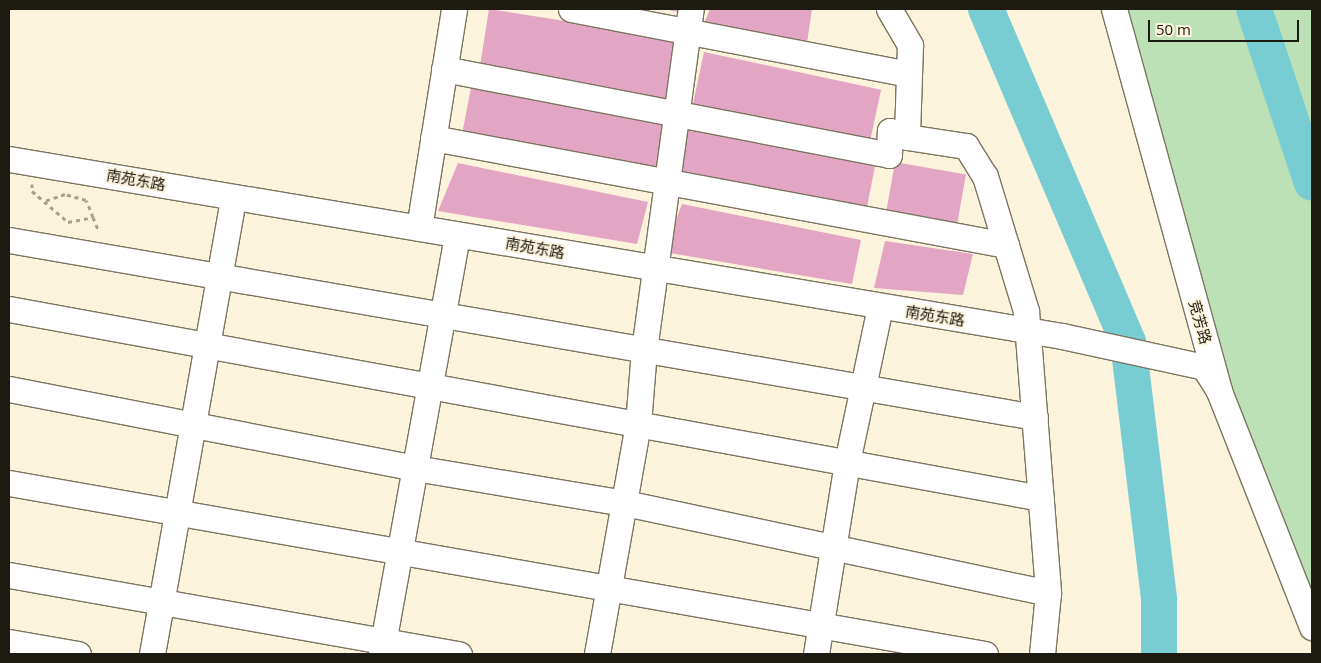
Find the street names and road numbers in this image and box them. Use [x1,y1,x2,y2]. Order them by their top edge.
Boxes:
street label: 南苑东路 [105,166,167,194]
street label: 南苑东路 [504,234,566,262]
street label: 竞芳路 [1185,298,1215,346]
street label: 南苑东路 [904,302,966,330]

